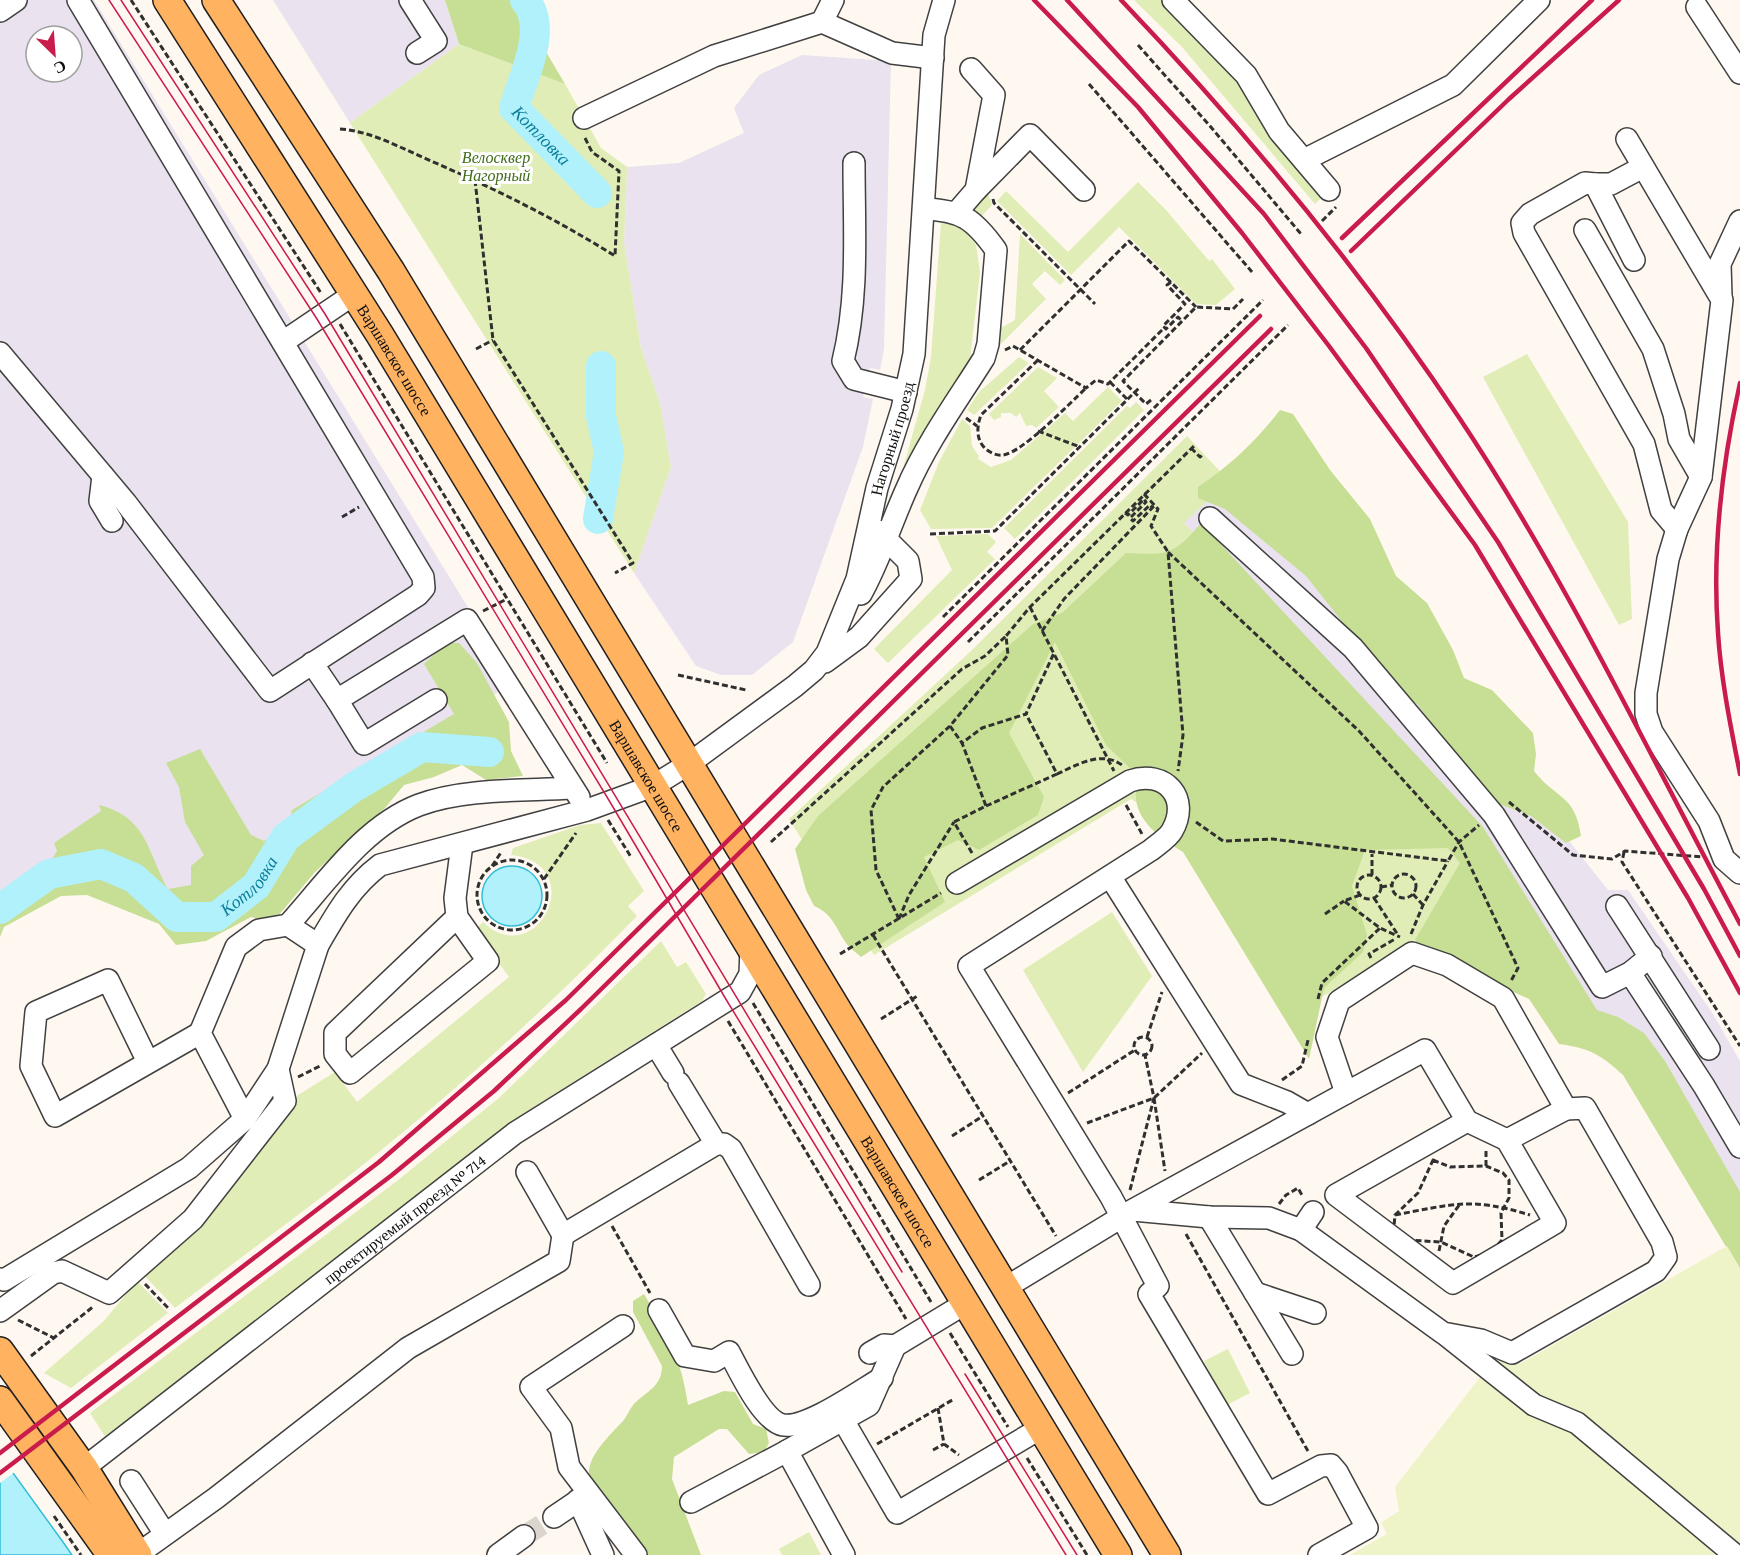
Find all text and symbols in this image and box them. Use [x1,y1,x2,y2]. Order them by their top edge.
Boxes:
north arrow [24,24,84,84]
text: С [51,57,69,77]
water label: Котловка [507,101,574,170]
park label: Велосквер Нагорный [461,149,530,185]
street label: Варшавское шоссе [354,301,435,419]
street label: Нагорный проезд [868,380,918,497]
street label: Варшавское шоссе [606,717,686,835]
water label: Котловка [216,853,282,920]
street label: Варшавское шоссе [857,1133,938,1251]
street label: проектируемый проезд № 714 [321,1151,489,1287]

